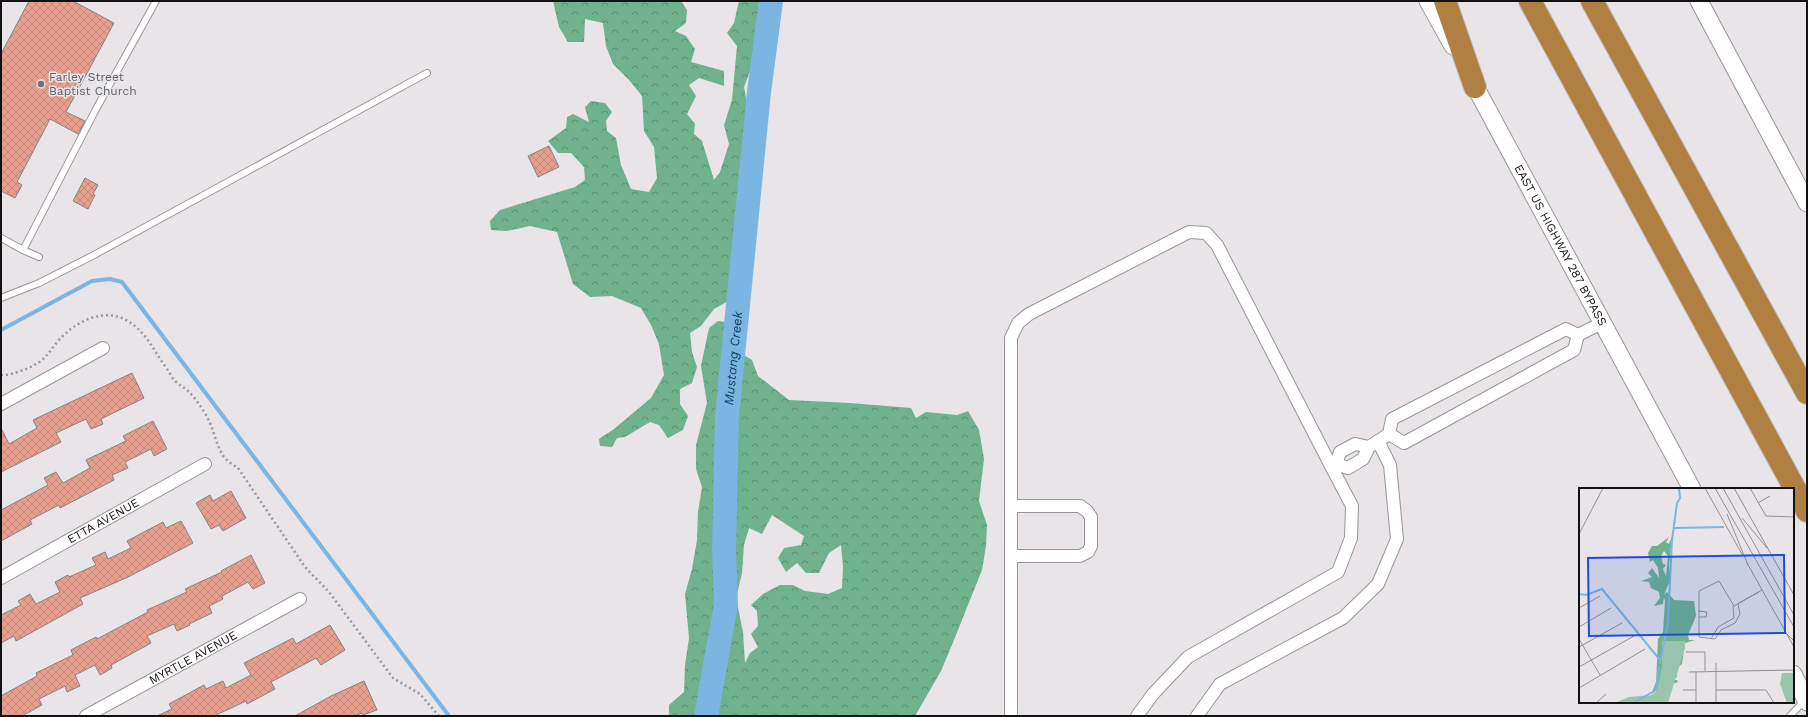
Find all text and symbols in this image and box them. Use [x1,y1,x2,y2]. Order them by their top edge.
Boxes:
place label: Farley Street Baptist Church [49,70,137,98]
marker: Farley Street Baptist Church [36,79,46,89]
street label: EAST US HIGHWAY 287 BYPASS [1511,162,1610,328]
water label: Mustang Creek [721,310,745,406]
inset map [1579,488,1794,703]
street label: ETTA AVENUE [65,495,142,546]
street label: MYRTLE AVENUE [147,628,240,687]

